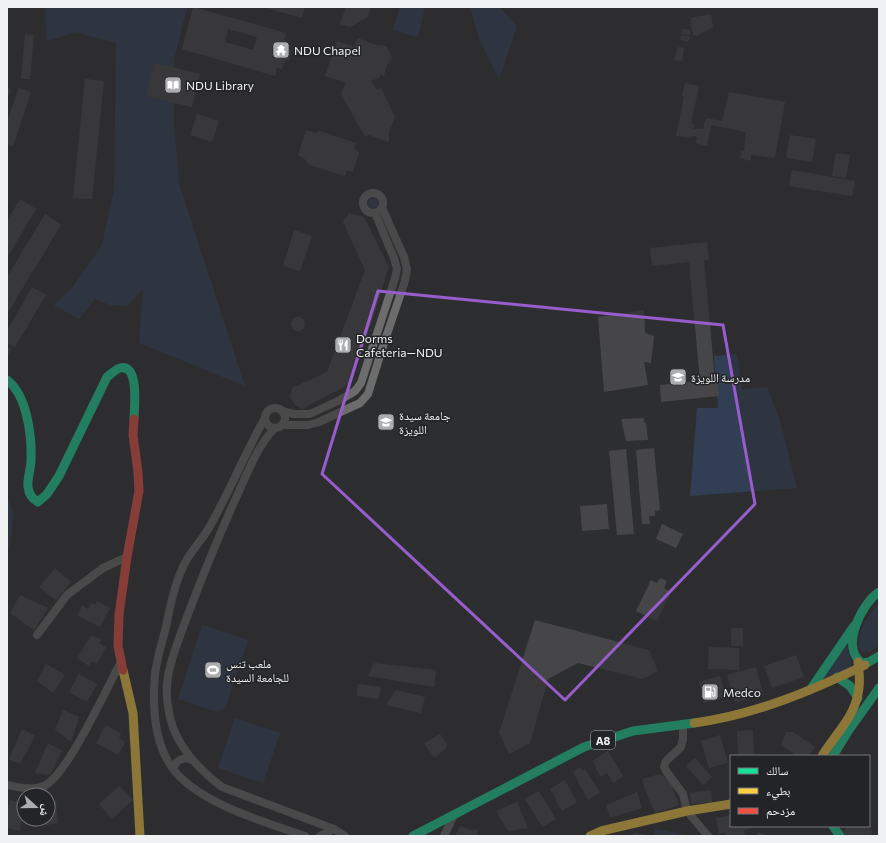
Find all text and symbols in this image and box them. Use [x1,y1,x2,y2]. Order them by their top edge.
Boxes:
temple icon: NDU Chapel [271,40,291,60]
place label: NDU Chapel [294,43,361,57]
library icon: NDU Library [163,75,183,95]
place label: NDU Library [186,78,254,92]
place label: Dorms Cafeteria—NDU [356,331,443,359]
restaurant icon: Dorms Cafeteria—NDU [333,335,353,355]
school or university icon: مدرسة اللويزة [668,367,688,387]
place label: مدرسة اللويزة [691,370,750,385]
place label: جامعة سيدة اللويزة [399,408,451,437]
school or university icon: جامعة سيدة اللويزة [376,412,396,432]
place label: ملعب تنس للجامعة السيدة [226,656,289,685]
sports icon: ملعب تنس للجامعة السيدة [203,660,223,680]
fuel station icon: Medco [700,682,720,702]
place label: Medco [723,685,761,699]
road number: A8 [591,731,615,749]
legend [730,755,870,827]
text: سالك [766,763,788,777]
text: بطيء [766,783,790,801]
north arrow [16,787,56,827]
text: ش [36,802,54,819]
text: مزدحم [766,803,795,819]

